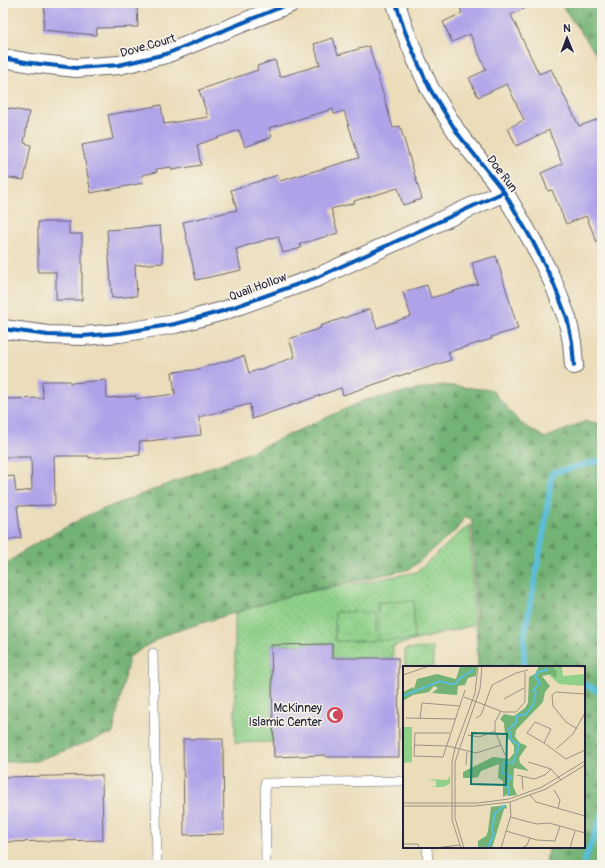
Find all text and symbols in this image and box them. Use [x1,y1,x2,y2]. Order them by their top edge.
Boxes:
north arrow [547,18,587,58]
text: N [563,22,571,35]
street label: Dove Court [119,31,178,61]
street label: Doe Run [483,153,521,196]
street label: Quail Hollow [227,270,289,304]
inset map [403,666,585,848]
place label: McKinney Islamic Center [249,701,323,730]
mosque icon: McKinney Islamic Center [325,705,345,725]

